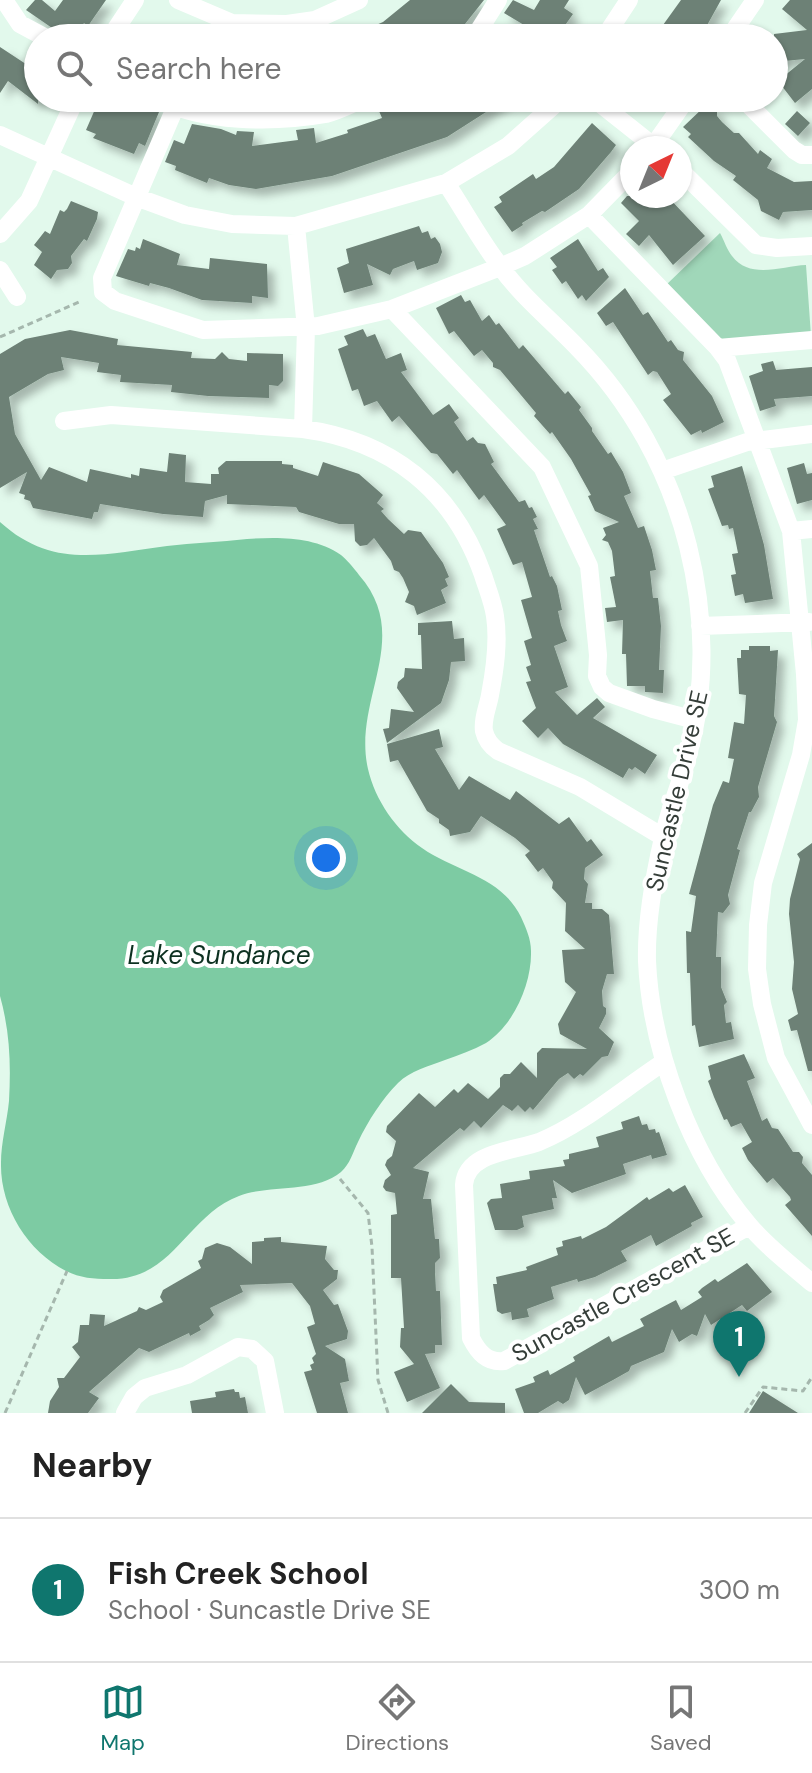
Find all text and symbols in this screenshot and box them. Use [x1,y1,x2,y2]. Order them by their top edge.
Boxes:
search box [24,24,788,112]
icon: search [52,46,96,90]
text: Search here [116,49,282,88]
north arrow [620,136,692,208]
street label: Suncastle Drive SE [638,687,715,894]
your location [306,838,346,878]
water label: Lake Sundance [127,938,311,972]
street label: Suncastle Crescent SE [506,1220,740,1369]
pin: 1 [713,1311,765,1377]
text: Nearby [32,1443,152,1488]
text: Fish Creek School [108,1554,369,1593]
text: 1 [53,1573,63,1607]
text: 300 m [699,1573,780,1607]
text: School · Suncastle Drive SE [108,1593,431,1627]
tab: Map [100,1680,145,1757]
tab: Directions [346,1680,449,1757]
tab: Saved [650,1680,712,1757]

